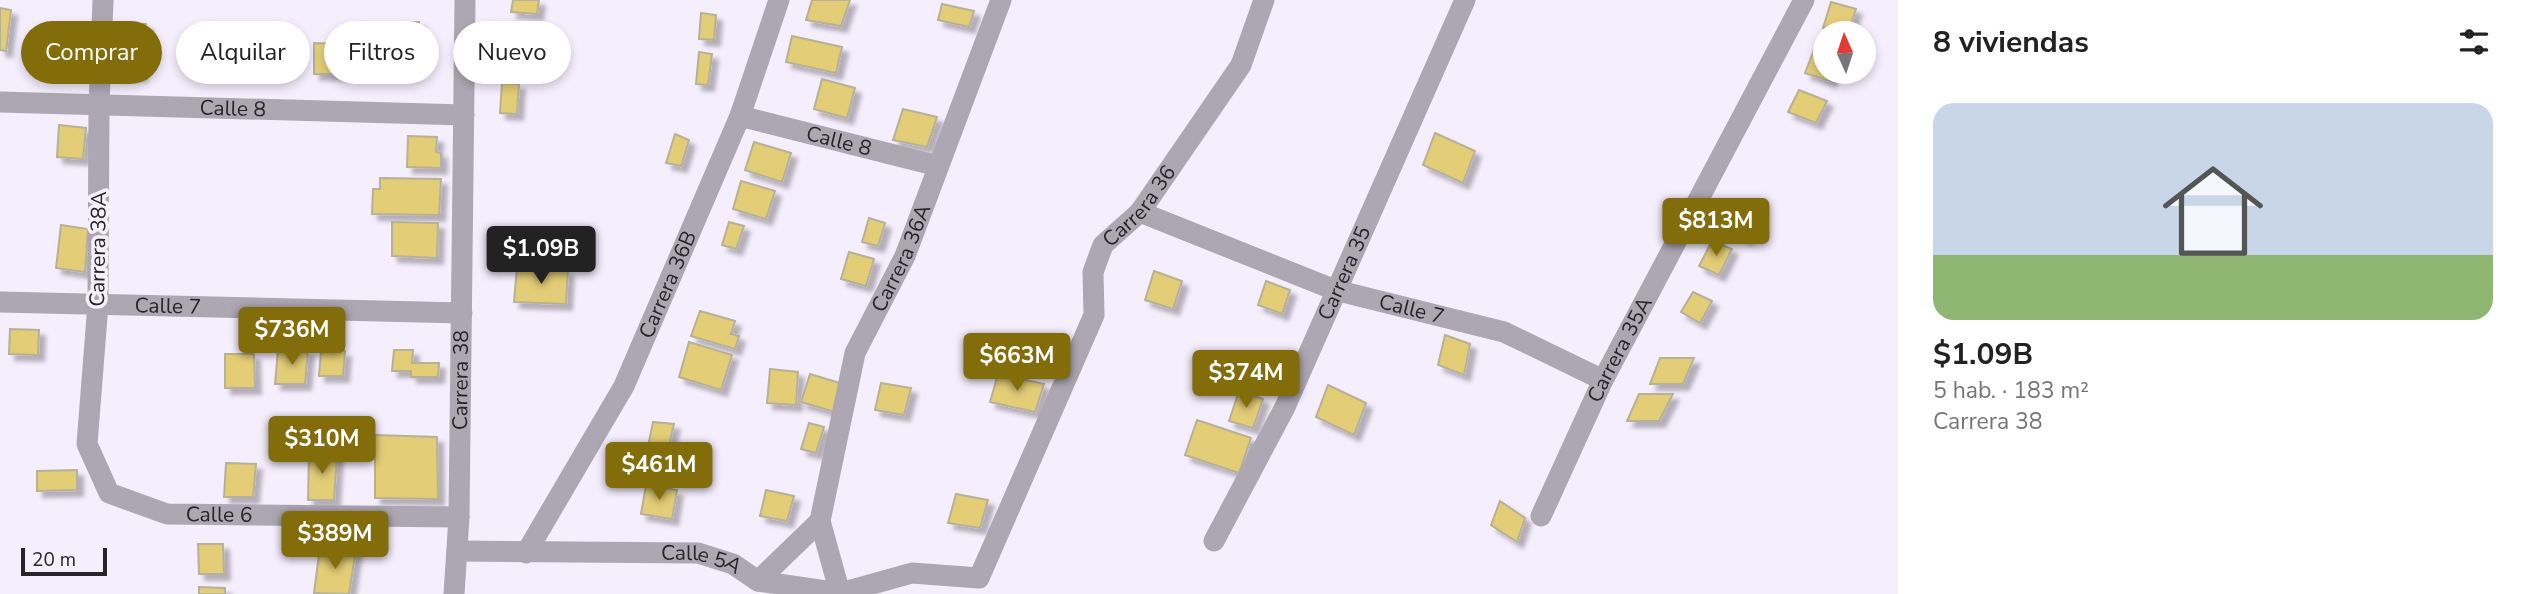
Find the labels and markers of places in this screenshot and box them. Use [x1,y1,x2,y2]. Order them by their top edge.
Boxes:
pin: $813M [1667,198,1765,258]
pin: $1.09B [484,226,598,286]
pin: $736M [243,308,341,367]
pin: $663M [968,334,1066,393]
pin: $374M [1197,350,1295,410]
pin: $310M [273,416,371,476]
pin: $461M [610,442,708,502]
pin: $389M [286,512,384,571]

